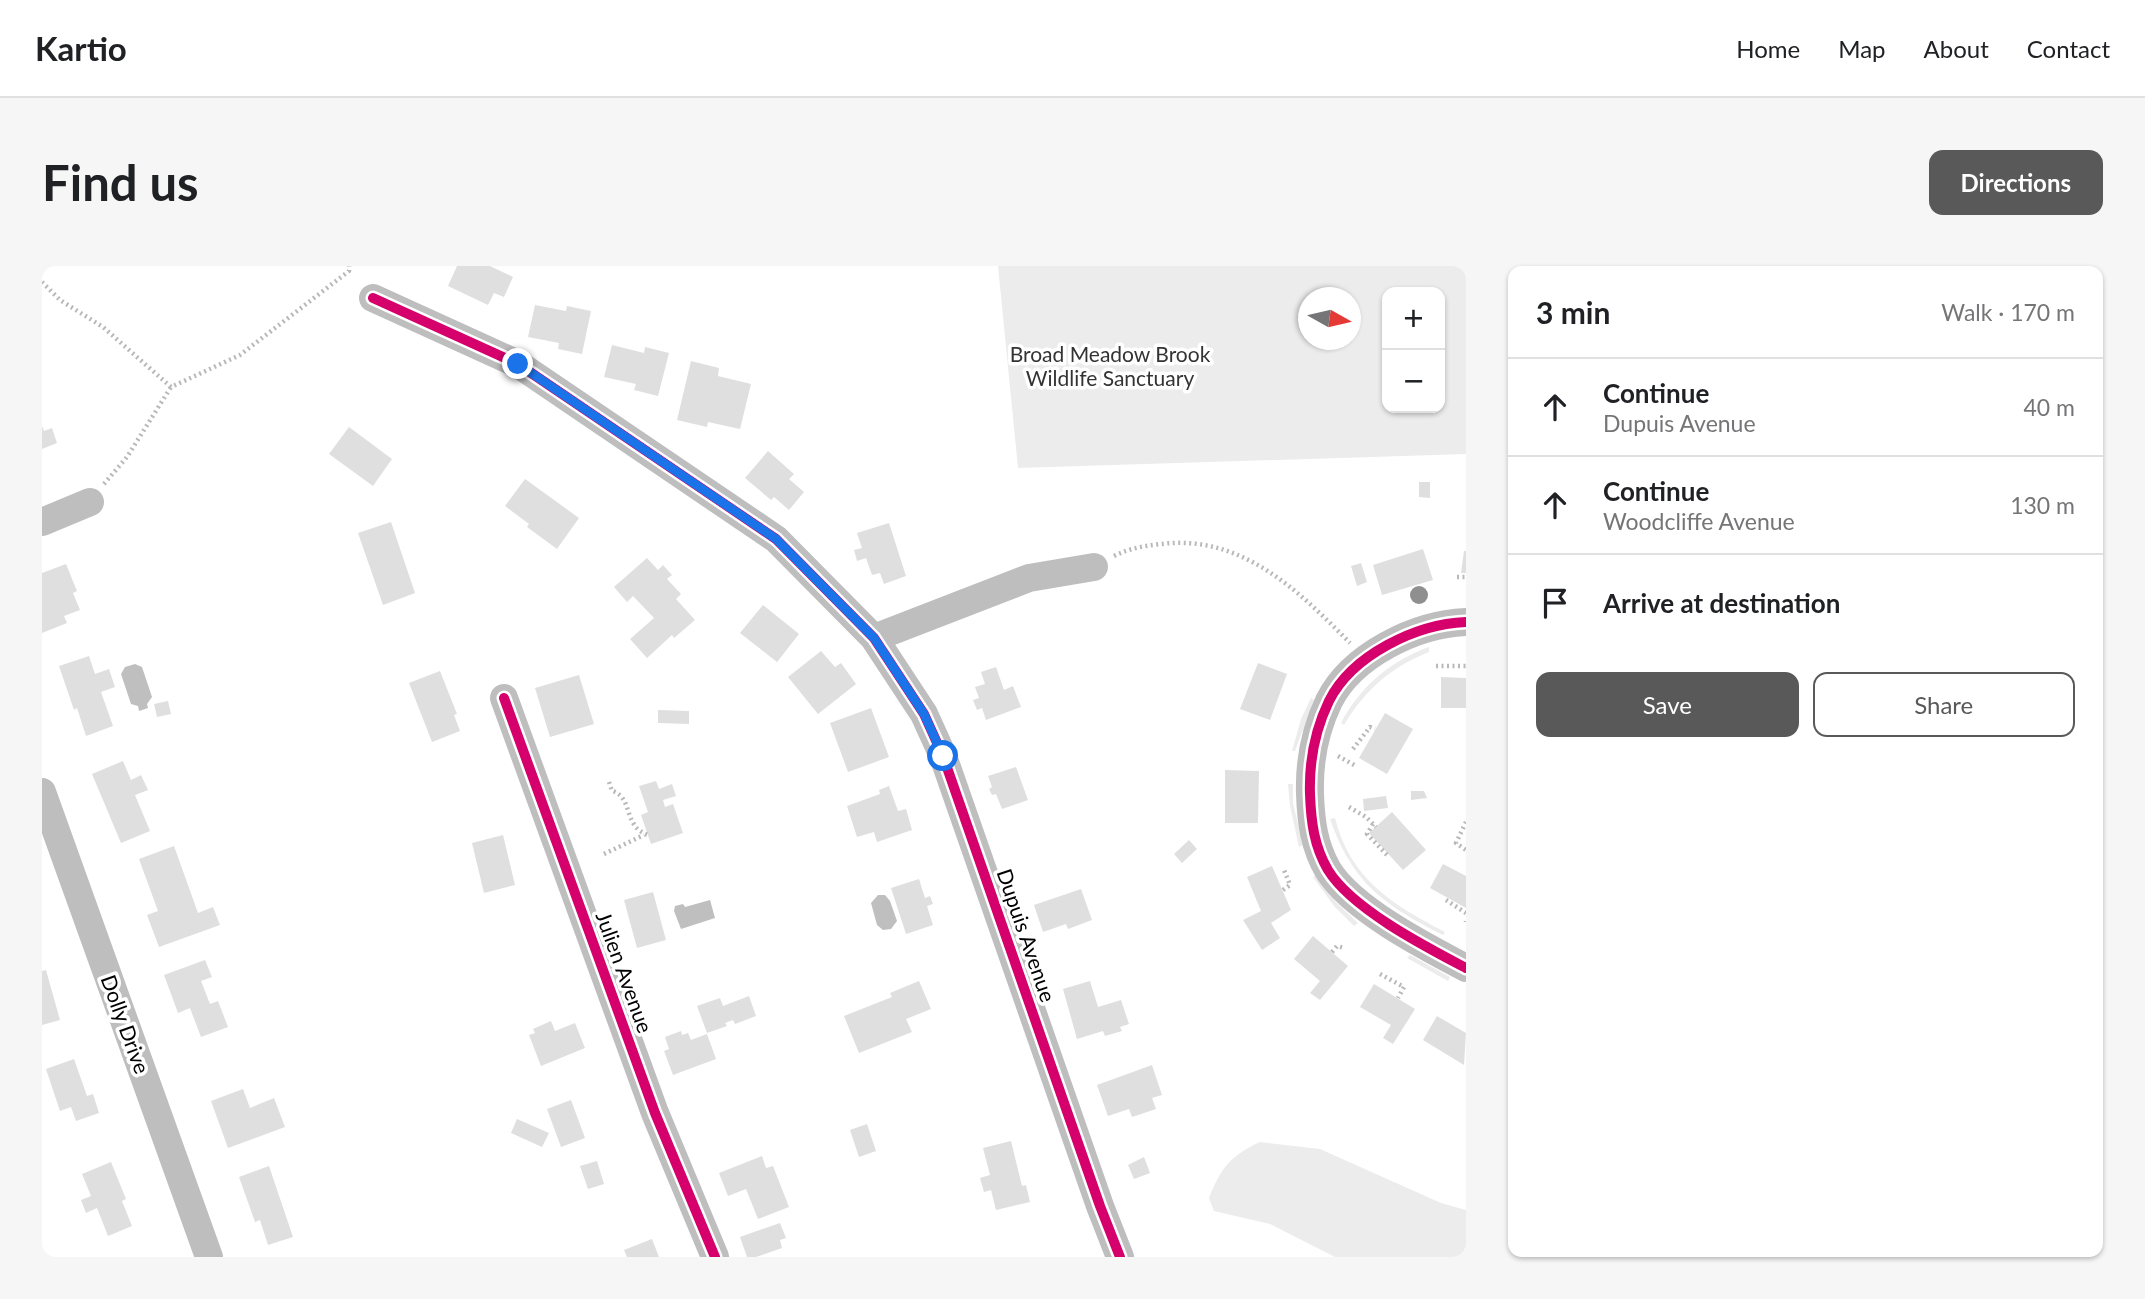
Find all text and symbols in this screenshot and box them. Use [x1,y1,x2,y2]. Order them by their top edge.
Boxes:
text: Kartio [35,28,127,68]
text: Home [1736,34,1800,63]
text: Map [1838,34,1886,63]
text: About [1924,34,1989,63]
text: Contact [2027,34,2110,63]
button: Directions [1929,150,2103,215]
text: Find us [42,153,199,211]
north arrow [1298,287,1361,350]
map controls [1382,287,1445,413]
button: + [1382,287,1445,350]
text: 3 min [1536,294,1610,330]
text: Walk · 170 m [1941,298,2075,326]
park label: Broad Meadow Brook Wildlife Sanctuary [1010,341,1211,390]
route end [502,348,533,379]
button: − [1382,350,1445,413]
text: Continue [1603,377,1709,409]
icon: ahead [1536,388,1574,426]
text: 40 m [2024,393,2075,421]
text: Dupuis Avenue [1603,409,1756,437]
text: Continue [1603,475,1709,507]
icon: ahead [1536,486,1574,524]
text: 130 m [2010,491,2075,519]
text: Woodcliffe Avenue [1603,507,1795,535]
icon: arrive [1536,584,1574,622]
text: Arrive at destination [1603,587,1840,619]
button: Save [1536,672,1799,737]
button: Share [1813,672,2075,737]
route start [927,740,958,771]
street label: Dupuis Avenue [993,865,1061,1005]
street label: Julien Avenue [591,908,659,1036]
street label: Dolly Drive [97,971,155,1077]

